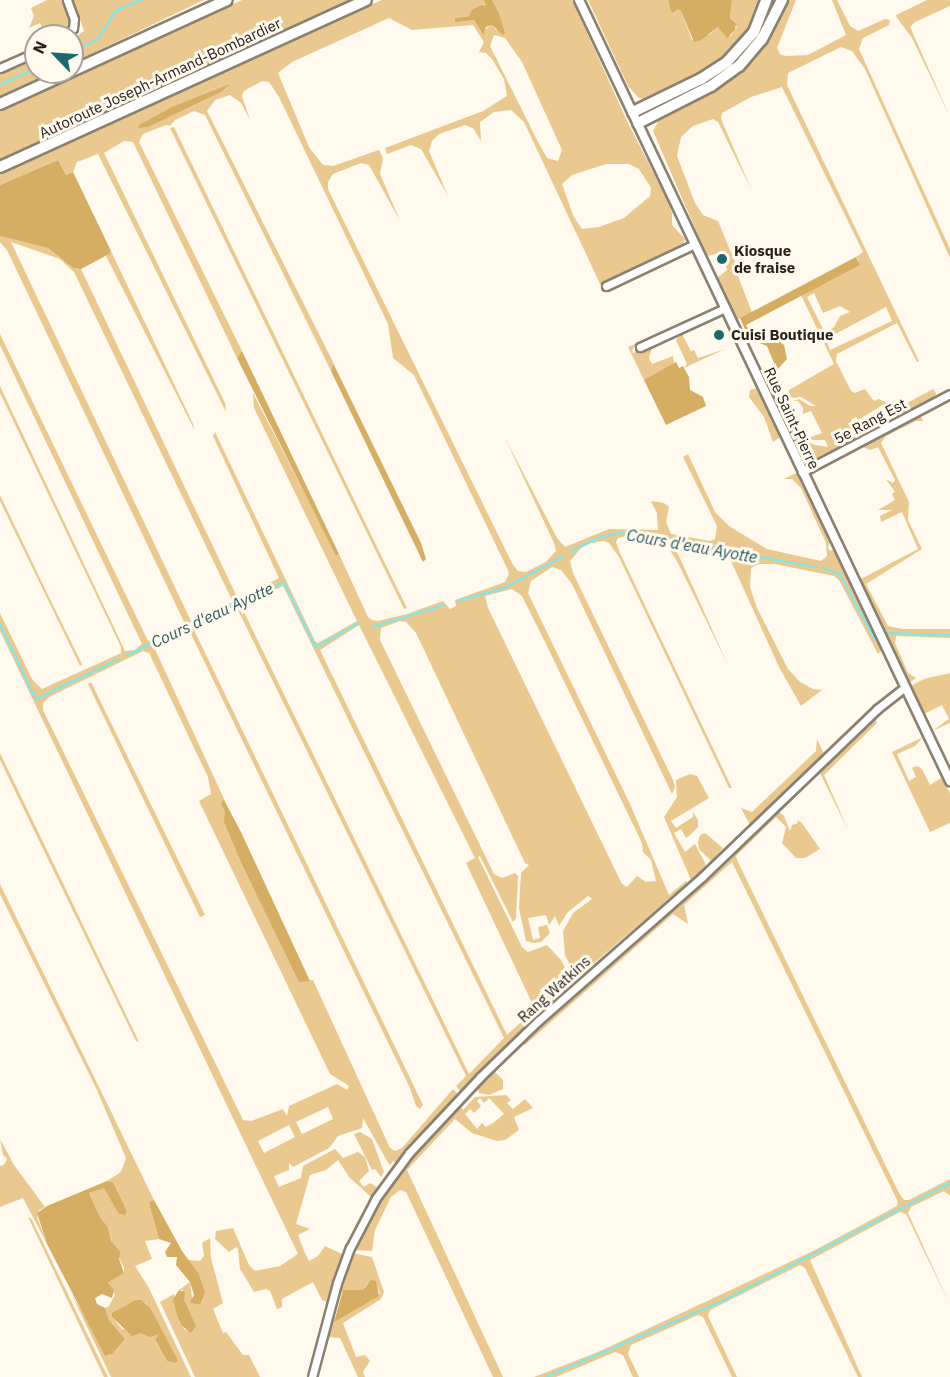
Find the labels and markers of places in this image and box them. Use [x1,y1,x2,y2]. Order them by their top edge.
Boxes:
place label: Kiosque de fraise [734,241,795,276]
marker: Kiosque de fraise [715,252,729,266]
place label: Cuisi Boutique [731,326,833,344]
marker: Cuisi Boutique [712,328,726,342]

